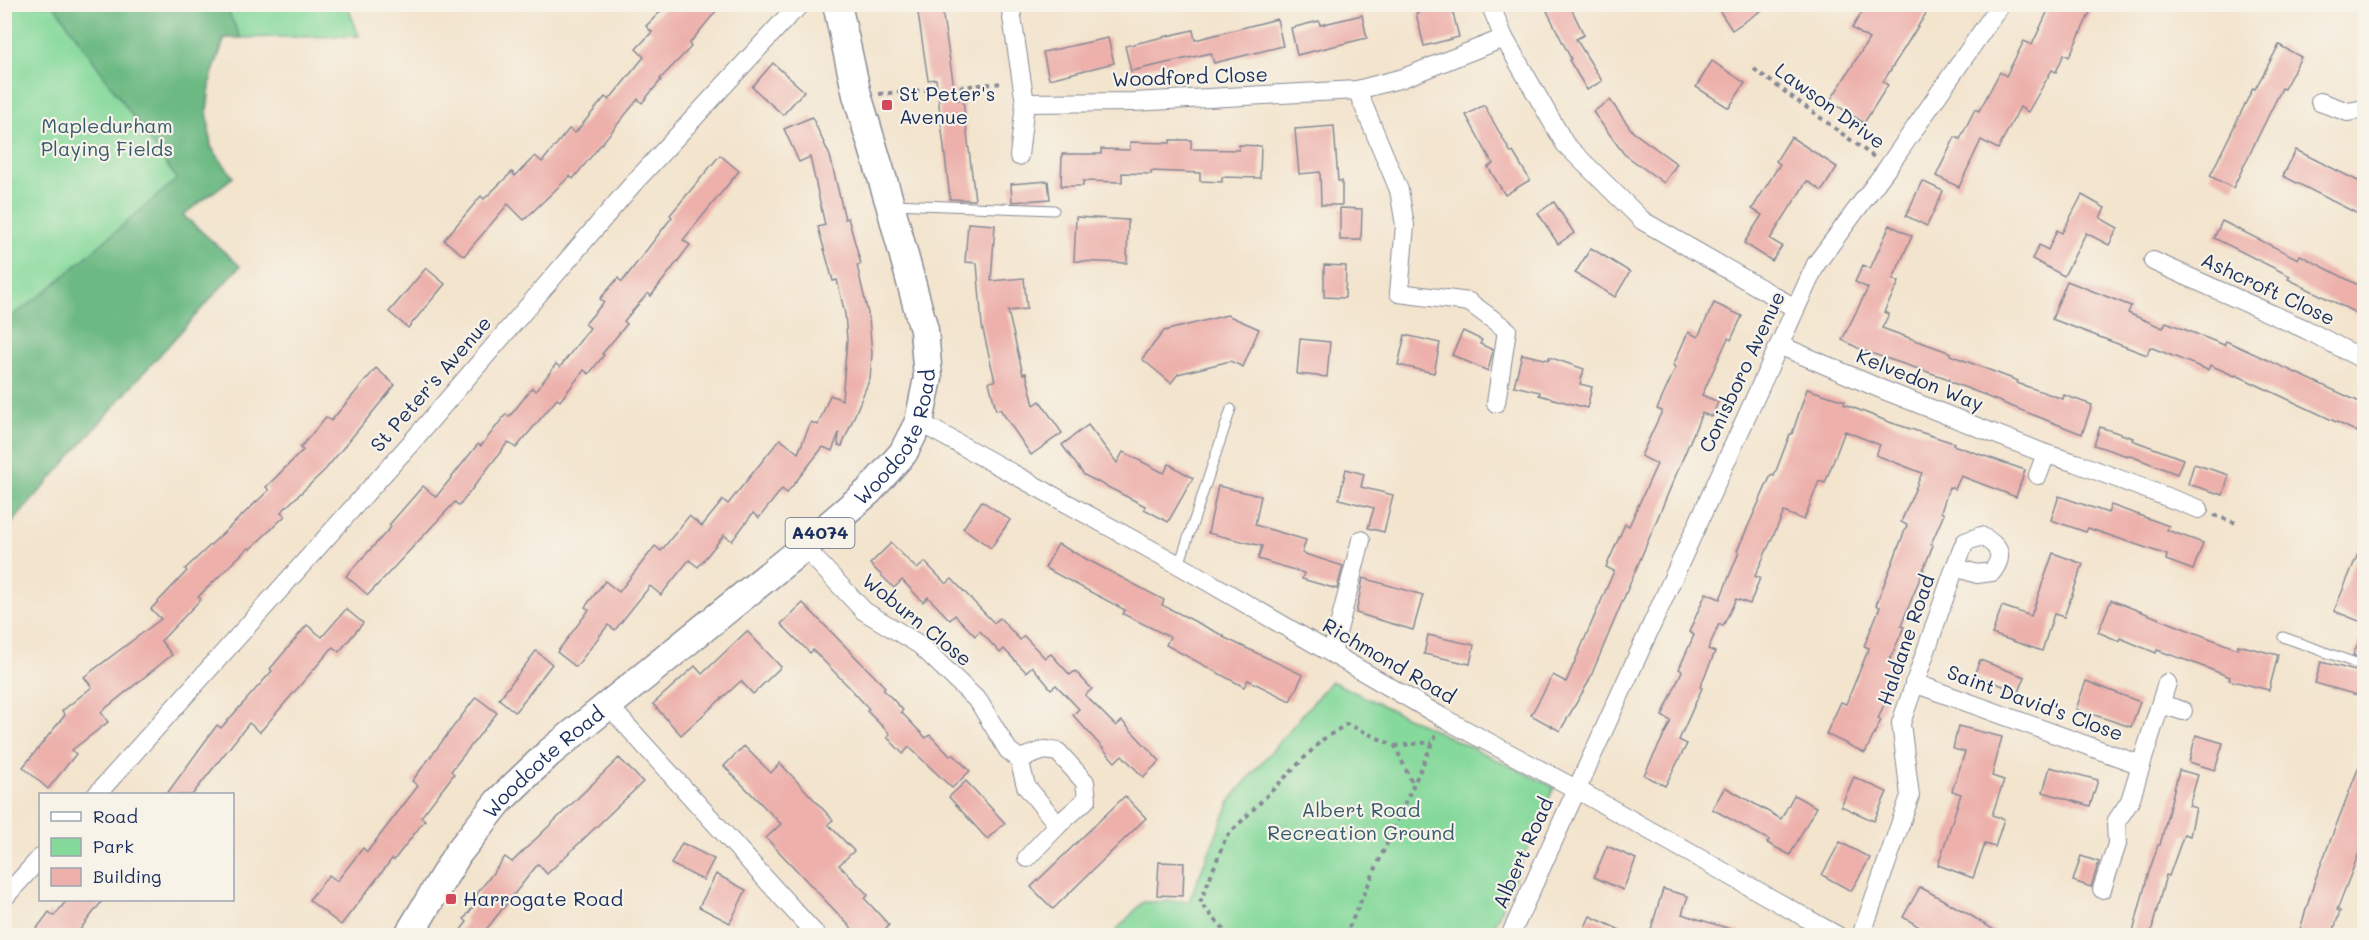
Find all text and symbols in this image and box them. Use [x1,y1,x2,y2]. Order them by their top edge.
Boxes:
street label: Lawson Drive [1770,56,1891,154]
street label: Woodford Close [1112,60,1268,92]
place label: St Peter's Avenue [899,80,995,129]
marker: St Peter's Avenue [880,98,894,112]
park label: Mapledurham Playing Fields [41,112,173,161]
street label: Ashcroft Close [2197,246,2340,330]
street label: Conisboro Avenue [1692,287,1790,456]
street label: St Peter's Avenue [364,310,496,457]
street label: Kelvedon Way [1853,342,1988,416]
street label: Woodcote Road [848,368,940,510]
road number: A4074 [786,518,854,548]
street label: Woburn Close [857,567,978,671]
street label: Haldane Road [1871,571,1940,708]
street label: Richmond Road [1318,611,1461,709]
street label: Saint David's Close [1944,658,2127,746]
street label: Woodcote Road [476,700,609,823]
legend [39,793,234,901]
street label: Albert Road [1486,793,1558,912]
park label: Albert Road Recreation Ground [1267,796,1455,845]
text: Road [93,804,138,828]
text: Park [93,834,134,858]
text: Building [93,864,161,888]
place label: Harrogate Road [463,885,623,911]
marker: Harrogate Road [444,892,458,906]

